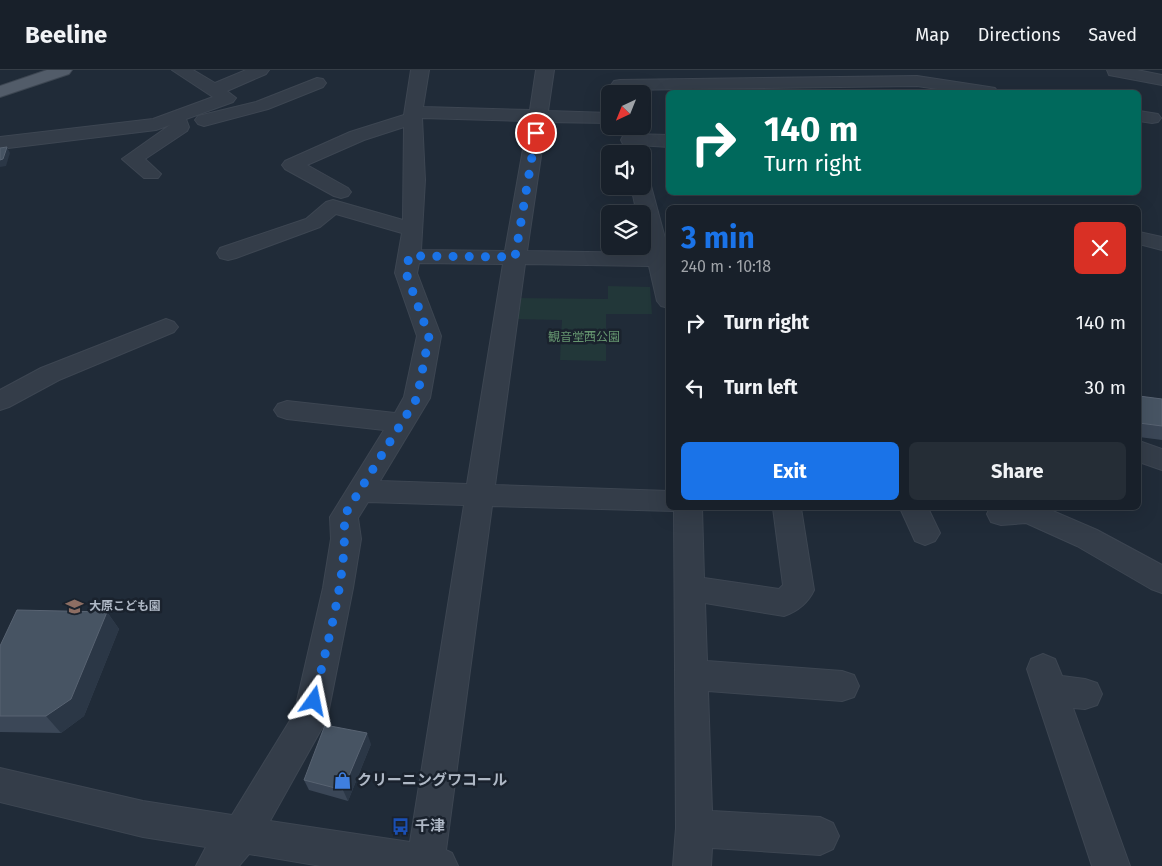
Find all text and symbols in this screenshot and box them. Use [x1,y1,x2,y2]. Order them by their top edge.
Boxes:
text: Beeline [25,21,107,49]
text: Map [915,24,950,46]
text: Directions [978,24,1060,46]
text: Saved [1088,24,1137,46]
north arrow [601,85,651,135]
map controls [601,85,651,255]
text: 140 m [764,108,858,150]
icon: right [681,110,746,175]
pin [515,112,557,154]
icon: arrive [522,119,550,147]
button: sound [601,145,651,195]
text: Turn right [764,150,861,177]
button: layers [601,205,651,255]
text: 3 min [681,220,755,256]
button: close [1074,222,1126,274]
text: 240 m · 10:18 [681,257,771,276]
icon: right [681,309,709,337]
text: Turn right [724,311,809,334]
text: 140 m [1076,311,1126,334]
park label: 観音堂西公園 [548,330,620,344]
icon: left [681,374,709,402]
text: Turn left [724,376,798,399]
text: 30 m [1085,376,1126,399]
button: Exit [681,442,899,500]
button: Share [909,442,1126,500]
school or university icon: 大原こども園 [65,596,85,616]
place label: 大原こども園 [89,599,161,613]
position arrow [287,674,339,726]
shop icon: クリーニングワコール [333,770,353,790]
place label: クリーニングワコール [357,771,507,789]
bus stop icon: 千津 [391,816,411,836]
place label: 千津 [415,817,445,835]

